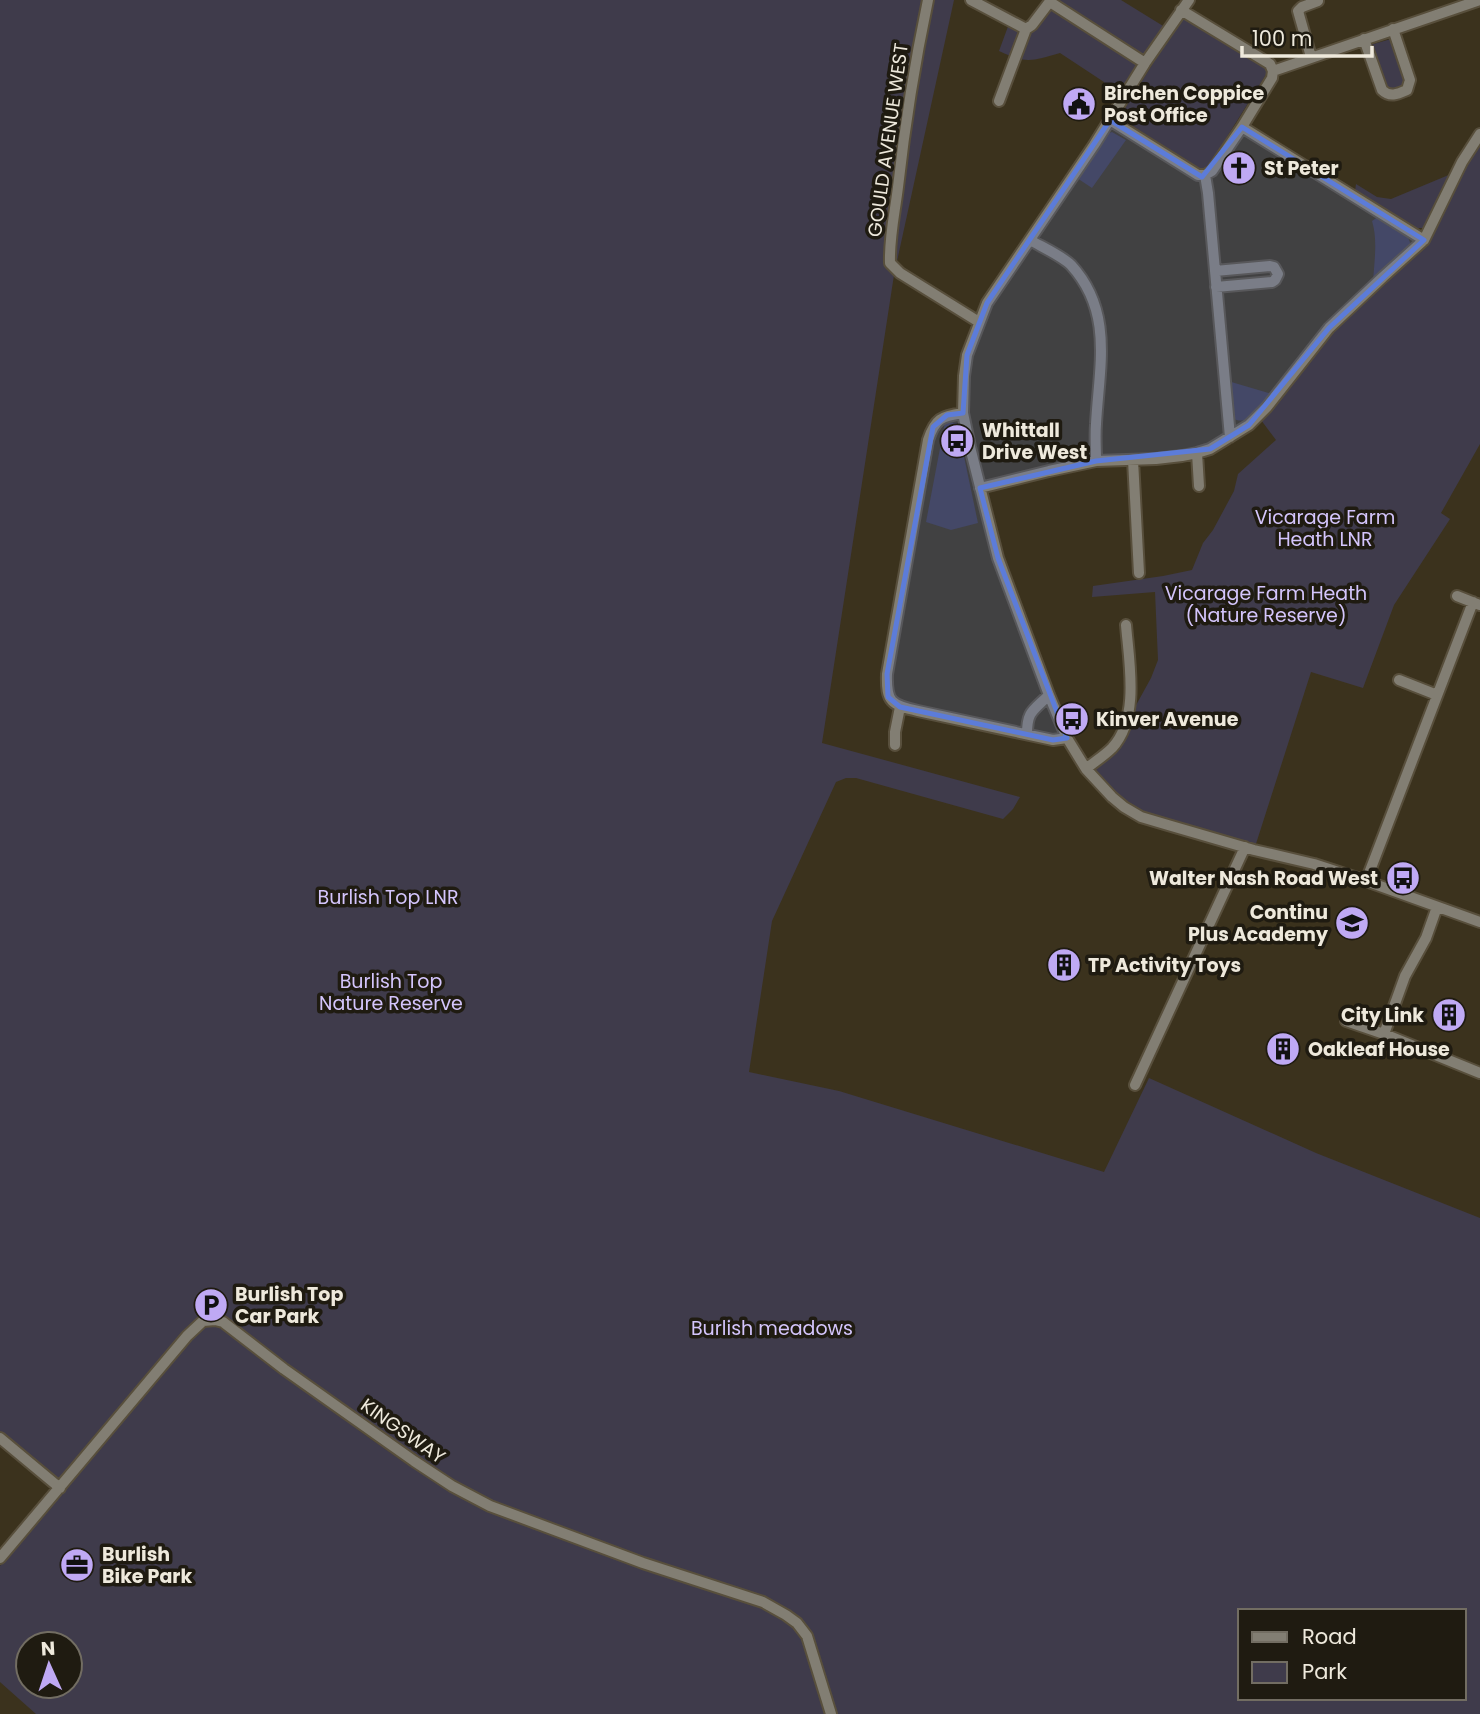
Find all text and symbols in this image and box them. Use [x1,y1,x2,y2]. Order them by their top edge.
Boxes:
scale bar [1242,14,1372,58]
text: 100 m [1252,24,1312,53]
street label: GOULD AVENUE WEST [861,41,915,239]
place label: Birchen Coppice Post Office [1104,80,1265,129]
public building icon: Birchen Coppice Post Office [1060,85,1098,123]
church icon: St Peter [1220,149,1258,187]
place label: St Peter [1264,155,1339,182]
place label: Whittall Drive West [982,417,1087,466]
bus stop icon: Whittall Drive West [938,422,976,460]
park label: Vicarage Farm Heath LNR [1255,504,1395,553]
park label: Vicarage Farm Heath (Nature Reserve) [1165,580,1367,629]
bus stop icon: Kinver Avenue [1053,700,1091,738]
place label: Kinver Avenue [1096,706,1239,733]
bus stop icon: Walter Nash Road West [1384,859,1422,897]
place label: Walter Nash Road West [1149,865,1378,892]
park label: Burlish Top LNR [318,884,458,911]
place label: Continu Plus Academy [1188,899,1329,948]
school or university icon: Continu Plus Academy [1333,904,1371,942]
building icon: TP Activity Toys [1045,946,1083,984]
place label: TP Activity Toys [1088,952,1241,979]
park label: Burlish Top Nature Reserve [319,968,463,1017]
building icon: City Link [1430,996,1468,1034]
place label: City Link [1341,1002,1424,1029]
building icon: Oakleaf House [1264,1030,1302,1068]
place label: Oakleaf House [1308,1036,1450,1063]
place label: Burlish Top Car Park [235,1281,343,1330]
parking icon: Burlish Top Car Park [192,1286,230,1324]
park label: Burlish meadows [691,1315,853,1342]
street label: KINGSWAY [355,1392,451,1470]
place label: Burlish Bike Park [102,1541,192,1590]
office icon: Burlish Bike Park [58,1546,96,1584]
legend [1238,1609,1466,1700]
text: Road [1302,1622,1357,1651]
north arrow [14,1630,84,1700]
text: N [40,1635,56,1662]
text: Park [1302,1657,1347,1686]

